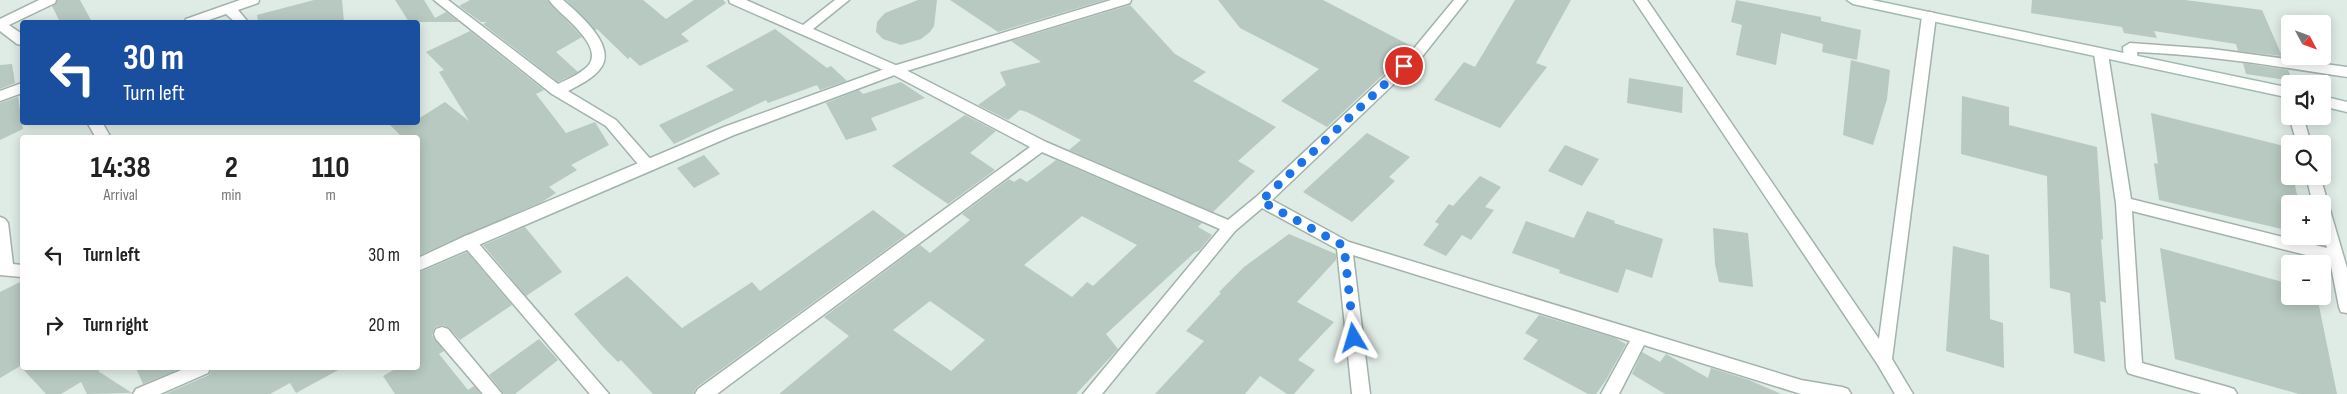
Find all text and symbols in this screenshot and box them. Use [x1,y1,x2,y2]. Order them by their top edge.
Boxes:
north arrow [2281,15,2331,65]
map controls [2281,15,2331,305]
text: 30 m [123,37,184,80]
icon: left [40,40,105,105]
pin [1383,45,1425,87]
icon: arrive [1390,52,1418,80]
button: sound [2281,75,2331,125]
text: Turn left [123,80,185,107]
button: search [2281,135,2331,185]
text: 14:38 [90,150,151,186]
text: 2 [225,150,238,186]
text: 110 [312,150,350,186]
text: Arrival [103,186,138,205]
text: min [221,186,241,205]
text: m [325,186,336,205]
button: + [2281,195,2331,245]
icon: left [40,241,68,269]
text: Turn left [83,244,140,267]
text: 30 m [368,244,400,267]
button: − [2281,255,2331,305]
icon: right [40,311,68,339]
position arrow [1327,311,1379,363]
text: Turn right [83,314,148,337]
text: 20 m [368,314,400,337]

